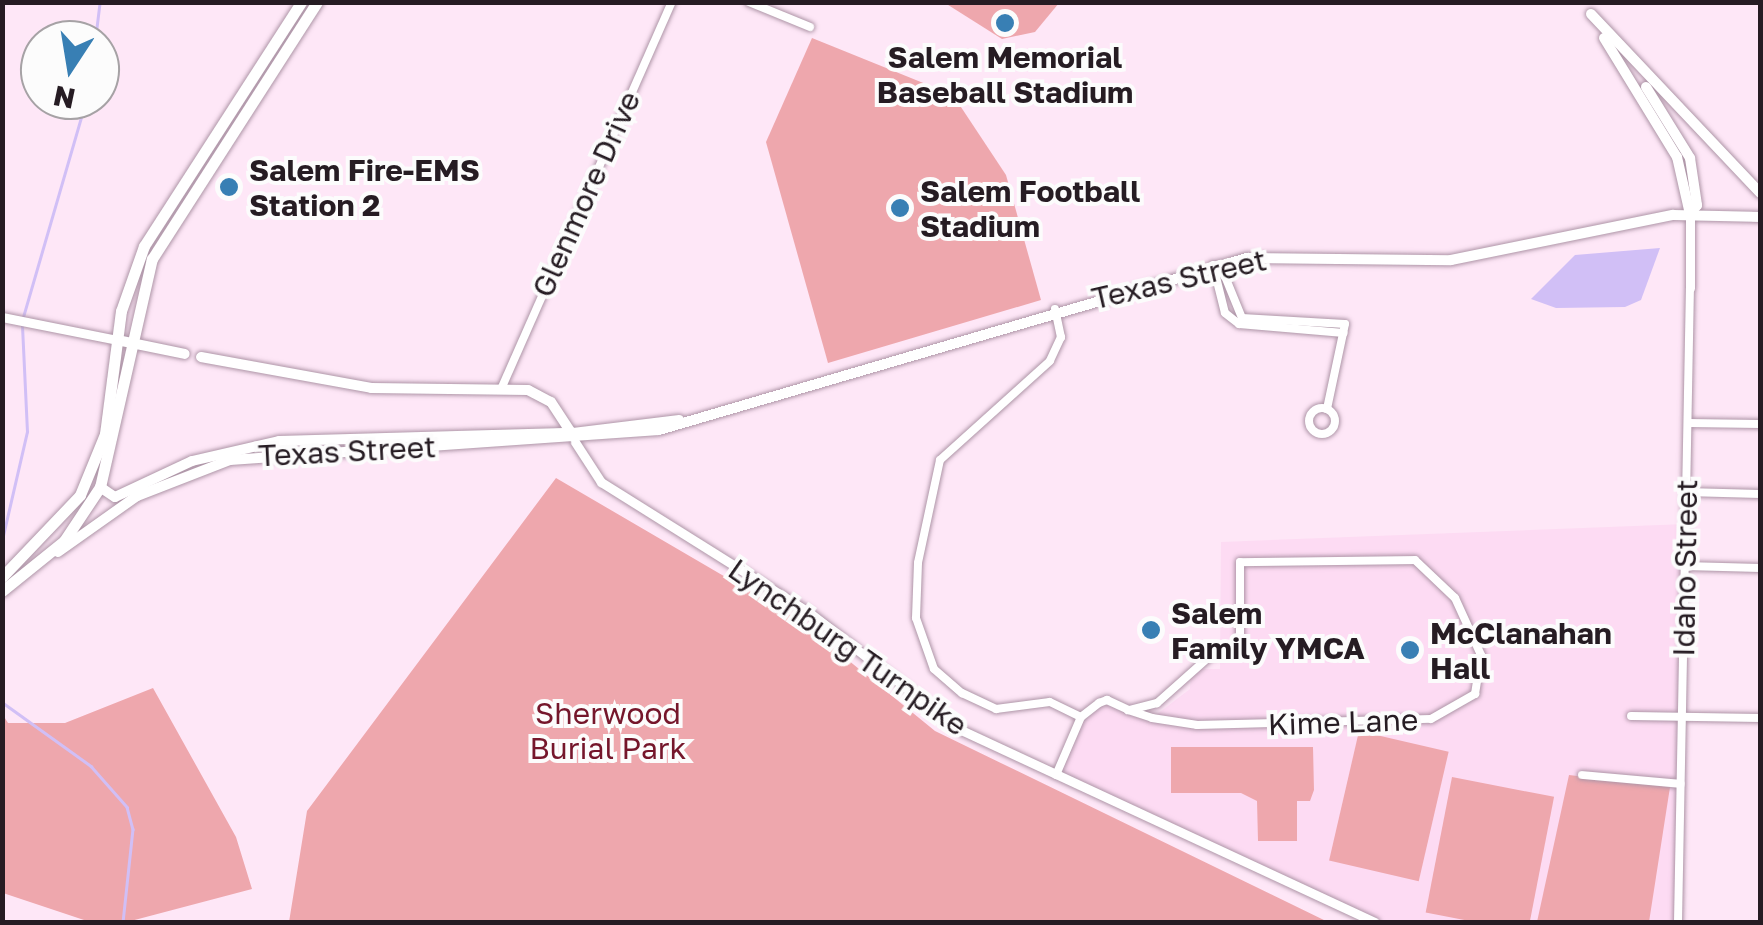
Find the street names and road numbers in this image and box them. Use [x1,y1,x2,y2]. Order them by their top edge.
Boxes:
street label: Glenmore Drive [525,86,647,302]
street label: Texas Street [1088,241,1270,317]
street label: Texas Street [257,428,437,474]
street label: Idaho Street [1665,479,1705,657]
street label: Lynchburg Turnpike [722,551,974,743]
street label: Kime Lane [1267,701,1419,743]

